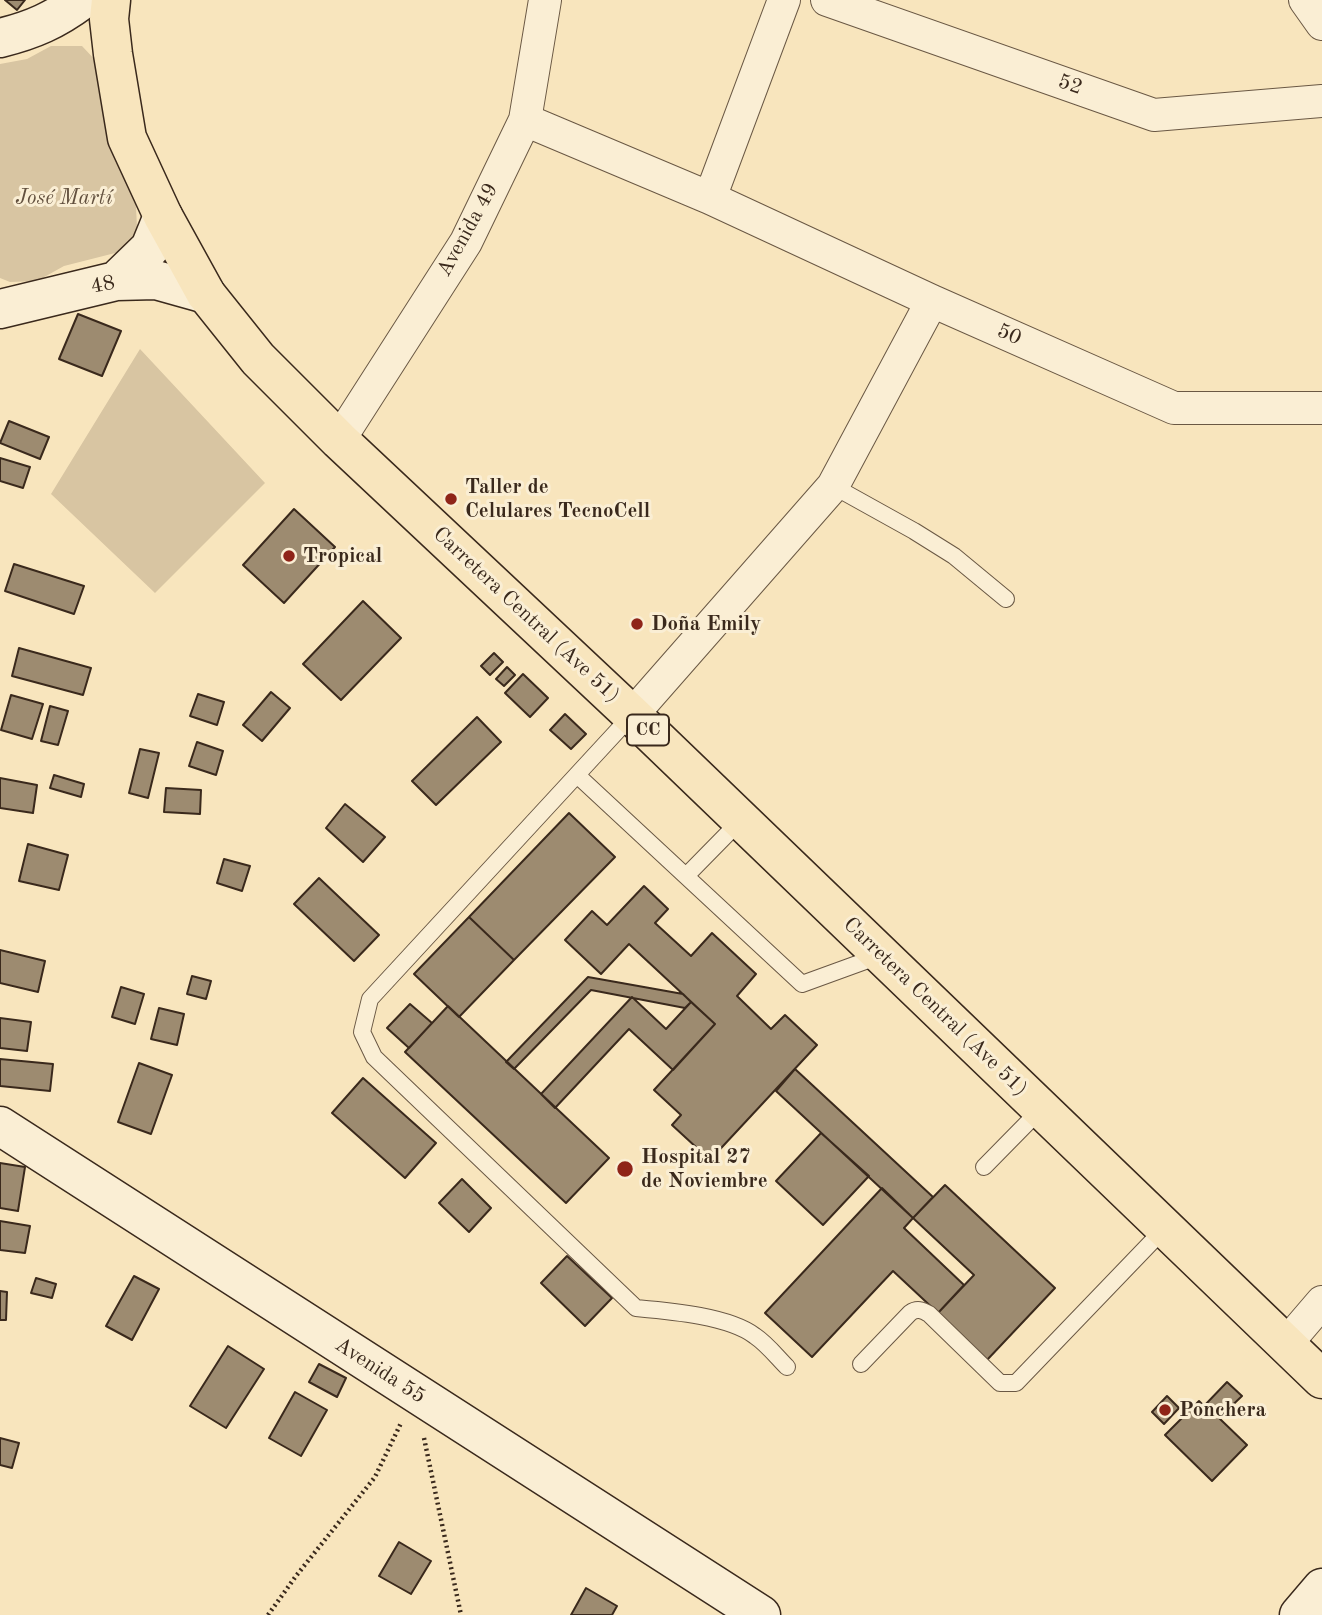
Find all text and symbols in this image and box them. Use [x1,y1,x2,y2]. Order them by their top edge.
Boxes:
street label: 52 [1054,69,1086,101]
street label: Avenida 49 [432,179,504,281]
park label: José Martí [15,185,113,211]
street label: 48 [89,270,117,300]
street label: 50 [993,319,1025,351]
place label: Taller de Celulares TecnoCell [465,474,650,524]
marker: Taller de Celulares TecnoCell [443,491,459,507]
street label: Carretera Central (Ave 51) [427,522,625,708]
place label: Tropical [303,543,382,569]
marker: Tropical [281,548,297,564]
place label: Doña Emily [651,611,761,637]
marker: Doña Emily [629,616,645,632]
road number: CC [627,715,669,746]
street label: Carretera Central (Ave 51) [838,912,1032,1102]
place label: Hospital 27 de Noviembre [641,1144,768,1194]
marker: Hospital 27 de Noviembre [615,1159,635,1179]
street label: Avenida 55 [330,1332,430,1410]
place label: Ponchera [1179,1397,1266,1423]
marker: Ponchera [1157,1402,1173,1418]

